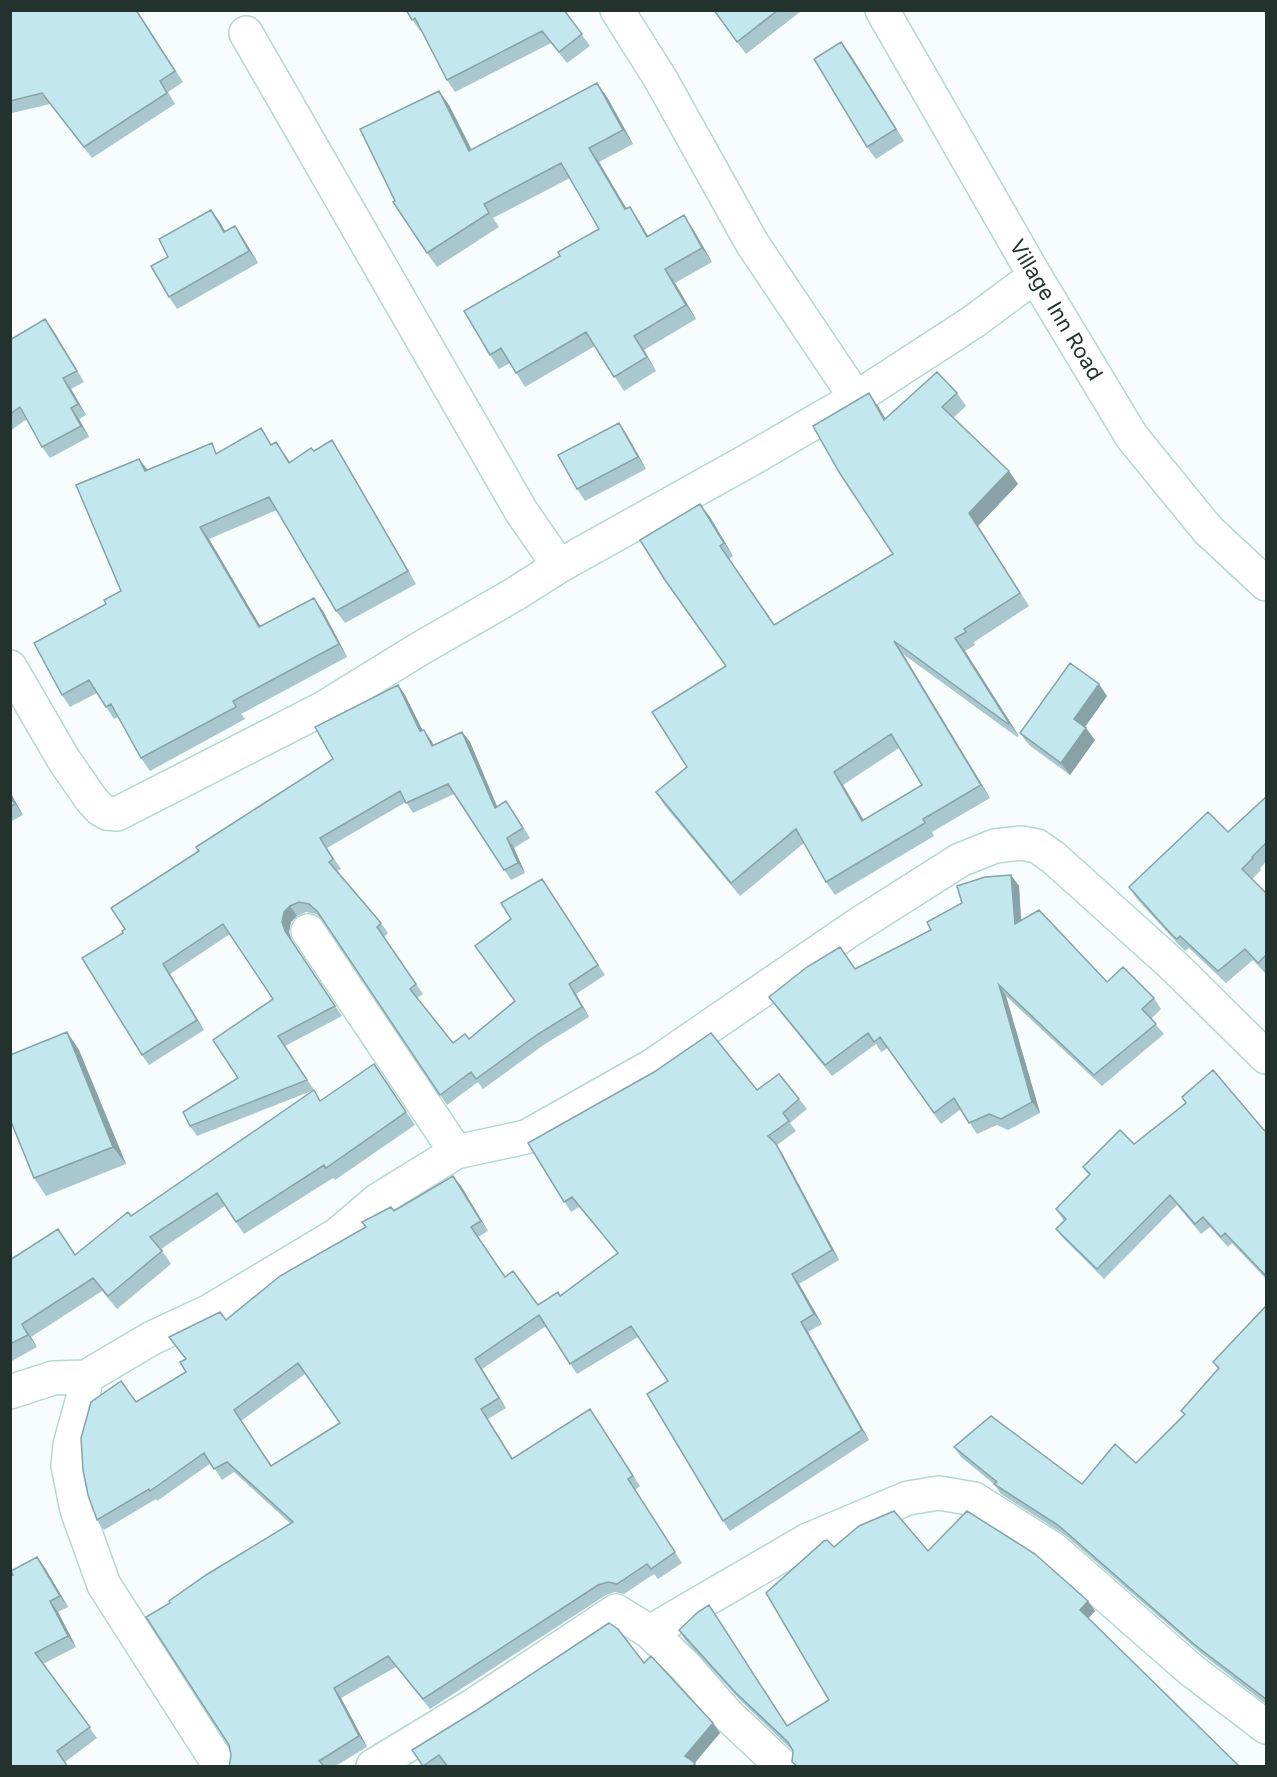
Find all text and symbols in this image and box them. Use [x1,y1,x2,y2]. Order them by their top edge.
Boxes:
street label: Village Inn Road [1005,235,1108,385]

